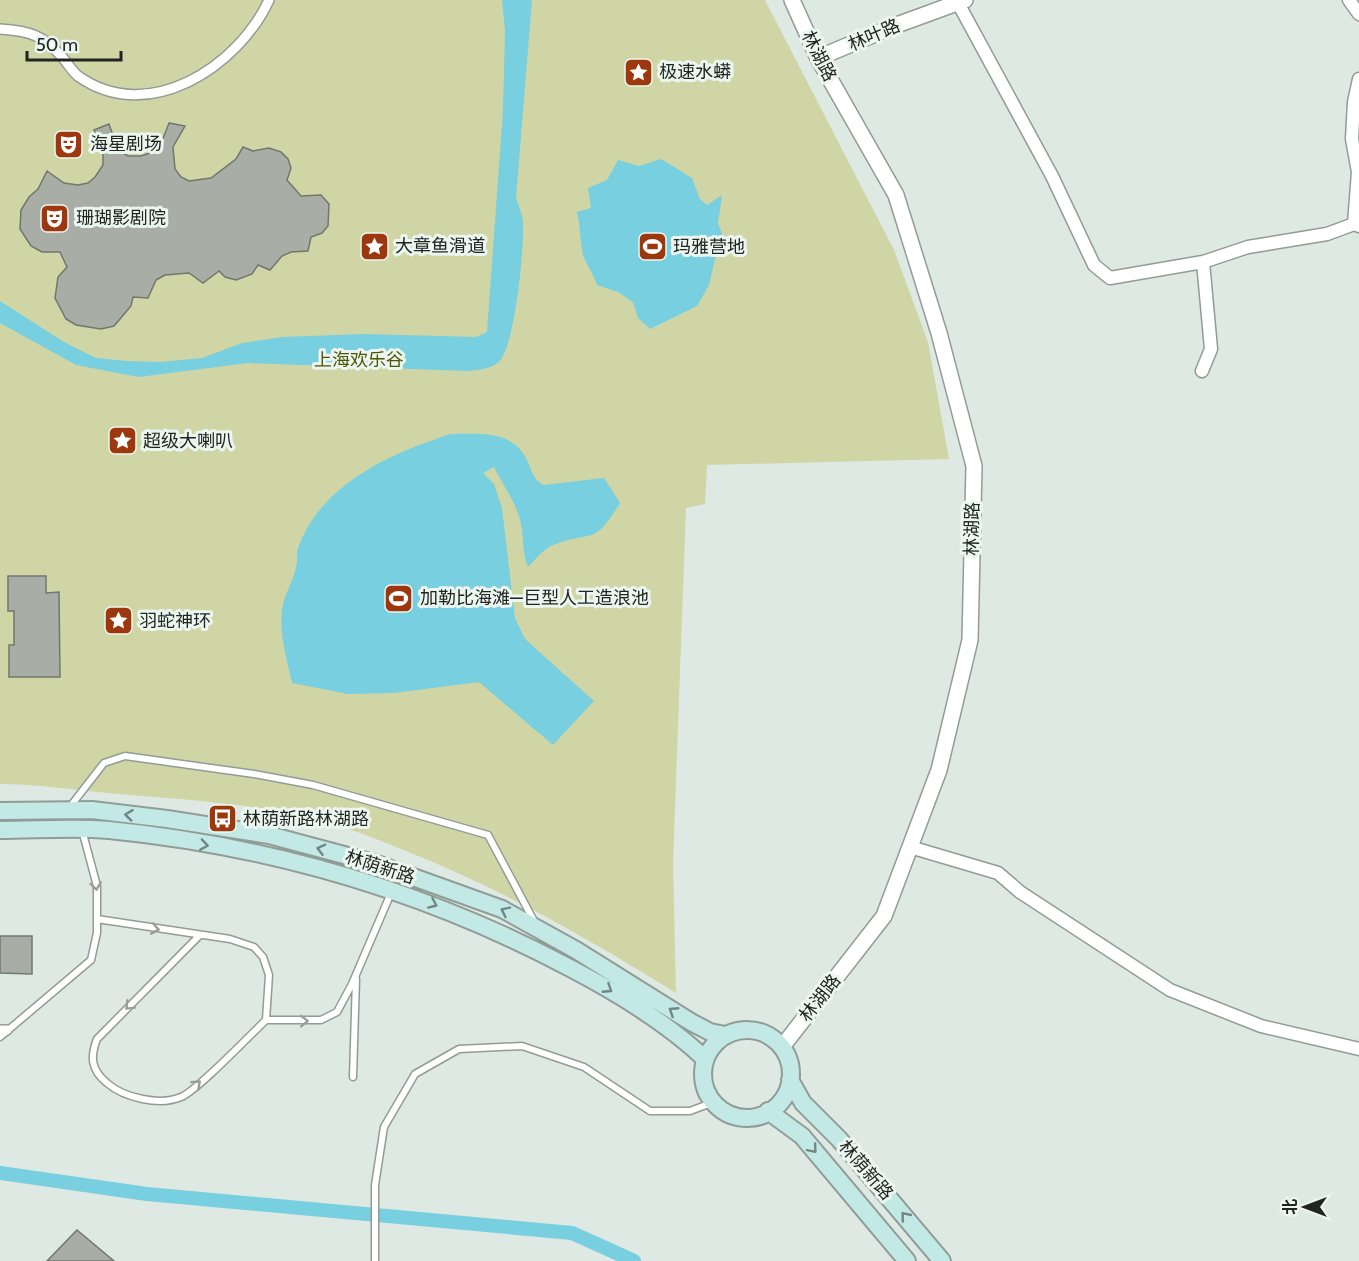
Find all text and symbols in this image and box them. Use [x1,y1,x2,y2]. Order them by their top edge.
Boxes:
street label: 林叶路 [845,14,903,56]
scale bar [27,24,122,62]
street label: 林湖路 [797,27,841,85]
text: 50 m [36,34,78,56]
place icon: 极速水蟒 [622,56,654,88]
place label: 极速水蟒 [659,61,731,83]
theatre icon: 海星剧场 [53,128,85,160]
place label: 海星剧场 [90,133,162,155]
theatre icon: 珊瑚影剧院 [39,202,71,234]
place label: 珊瑚影剧院 [76,207,166,229]
place icon: 大章鱼滑道 [358,230,390,262]
sports icon: 玛雅营地 [636,231,668,263]
place label: 大章鱼滑道 [395,235,485,257]
place label: 玛雅营地 [673,236,745,258]
park label: 上海欢乐谷 [314,349,404,371]
place icon: 超级大喇叭 [106,425,138,457]
place label: 超级大喇叭 [143,430,233,452]
street label: 林湖路 [961,502,983,556]
sports icon: 加勒比海滩—巨型人工造浪池 [383,582,415,614]
place label: 加勒比海滩—巨型人工造浪池 [420,587,649,609]
place icon: 羽蛇神环 [102,605,134,637]
place label: 羽蛇神环 [139,610,211,632]
bus stop icon: 林荫新路林湖路 [206,803,238,835]
place label: 林荫新路林湖路 [243,808,369,830]
one-way arrow [125,809,134,821]
one-way arrow [200,838,209,850]
one-way arrow [316,844,327,856]
street label: 林荫新路 [342,845,418,889]
one-way arrow [89,882,101,891]
one-way arrow [427,897,438,909]
one-way arrow [501,907,512,919]
one-way arrow [150,923,160,935]
street label: 林湖路 [795,970,845,1026]
one-way arrow [602,982,613,993]
one-way arrow [125,999,136,1010]
one-way arrow [669,1006,679,1018]
one-way arrow [299,1015,308,1028]
one-way arrow [190,1080,200,1091]
street label: 林荫新路 [834,1136,898,1204]
one-way arrow [805,1142,816,1153]
north arrow [1275,1177,1335,1237]
text: 北 [1281,1199,1300,1215]
one-way arrow [901,1212,912,1223]

